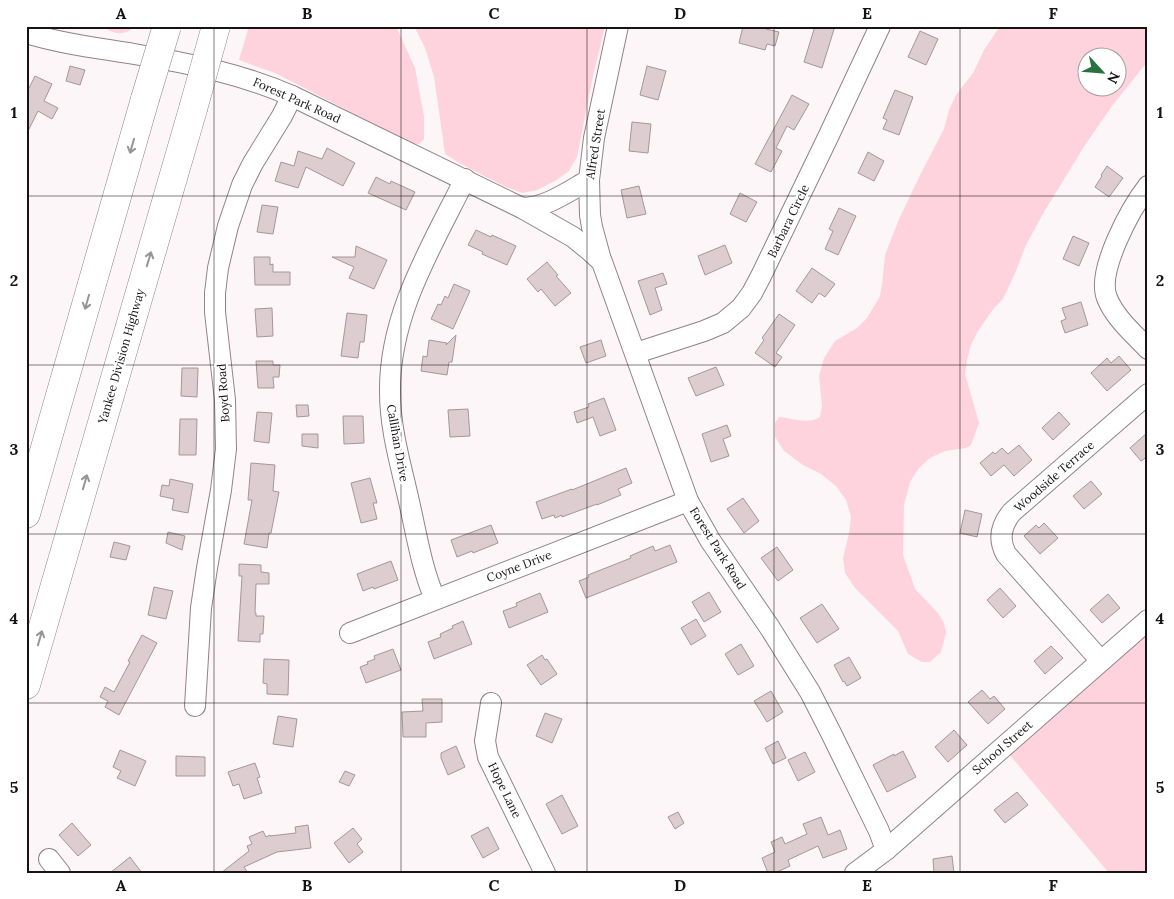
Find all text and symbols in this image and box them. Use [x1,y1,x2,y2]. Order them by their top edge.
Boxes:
text: A [116,3,127,23]
text: B [302,3,313,23]
text: C [488,3,500,23]
text: D [674,3,686,23]
text: E [862,3,872,23]
text: F [1048,3,1058,23]
north arrow [1076,48,1126,98]
text: N [1103,69,1124,87]
street label: Forest Park Road [251,74,343,126]
text: 1 [11,102,17,122]
text: 1 [1157,102,1163,122]
street label: Alfred Street [582,108,608,181]
one-way arrow [127,138,136,154]
street label: Barbara Circle [764,182,812,260]
one-way arrow [145,251,155,267]
text: 2 [10,270,18,290]
text: 2 [1156,270,1164,290]
street label: Yankee Division Highway [94,286,148,426]
one-way arrow [82,294,92,310]
street label: Boyd Road [213,363,233,423]
street label: Callihan Drive [384,403,412,483]
street label: Woodside Terrace [1011,437,1098,515]
text: 3 [10,439,19,459]
text: 3 [1156,439,1165,459]
one-way arrow [80,475,90,491]
street label: Forest Park Road [687,504,749,592]
street label: Coyne Drive [484,547,554,585]
text: 4 [10,608,19,628]
text: 4 [1156,608,1165,628]
one-way arrow [35,631,45,647]
street label: School Street [969,717,1035,777]
street label: Hope Lane [485,760,525,821]
text: 5 [10,777,19,797]
text: 5 [1156,777,1165,797]
text: A [116,875,127,895]
text: B [302,875,313,895]
text: C [488,875,500,895]
text: D [674,875,686,895]
text: E [862,875,872,895]
text: F [1048,875,1058,895]

